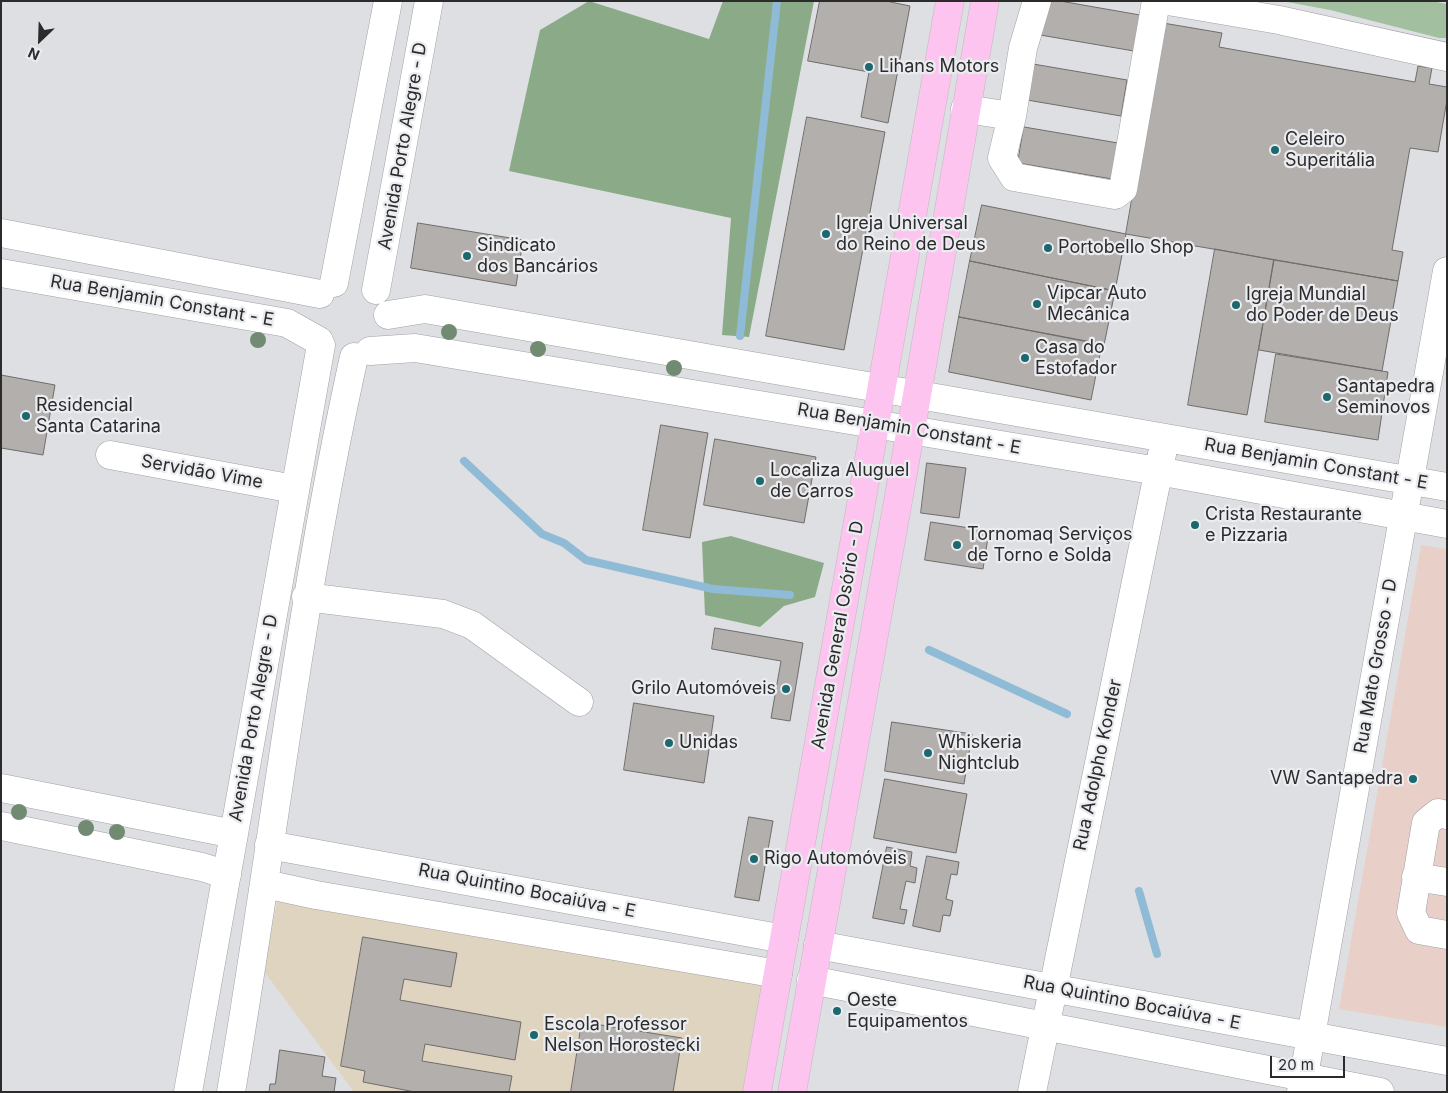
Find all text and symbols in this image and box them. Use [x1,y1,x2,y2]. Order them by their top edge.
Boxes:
north arrow [15,15,65,65]
street label: Avenida Porto Alegre - D [374,41,432,251]
text: N [25,44,42,64]
place label: Lihans Motors [879,56,999,78]
marker: Lihans Motors [863,61,875,73]
place label: Celeiro Superitália [1285,129,1375,172]
marker: Celeiro Superitália [1269,144,1281,156]
place label: Igreja Universal do Reino de Deus [836,213,986,255]
marker: Igreja Universal do Reino de Deus [820,228,832,240]
place label: Sindicato dos Bancários [477,235,598,278]
place label: Portobello Shop [1058,237,1194,259]
marker: Portobello Shop [1042,242,1054,254]
marker: Sindicato dos Bancários [461,250,473,262]
street label: Rua Benjamin Constant - E [49,271,275,331]
place label: Vipcar Auto Mecânica [1047,283,1147,326]
place label: Igreja Mundial do Poder de Deus [1246,284,1399,326]
marker: Vipcar Auto Mecânica [1031,298,1043,310]
marker: Igreja Mundial do Poder de Deus [1230,299,1242,311]
place label: Casa do Estofador [1035,337,1117,379]
marker: Casa do Estofador [1019,352,1031,364]
place label: Santapedra Seminovos [1337,376,1435,418]
marker: Santapedra Seminovos [1321,391,1333,403]
place label: Residencial Santa Catarina [36,395,161,438]
street label: Rua Benjamin Constant - E [796,399,1022,459]
marker: Residencial Santa Catarina [20,410,32,422]
street label: Rua Benjamin Constant - E [1203,434,1429,494]
street label: Servidão Vime [139,451,265,493]
place label: Localiza Aluguel de Carros [770,460,909,502]
marker: Localiza Aluguel de Carros [754,475,766,487]
place label: Crista Restaurante e Pizzaria [1205,504,1362,546]
street label: Avenida General Osório - D [807,519,869,751]
marker: Crista Restaurante e Pizzaria [1189,519,1201,531]
place label: Tornomaq Serviços de Torno e Solda [967,524,1133,566]
marker: Tornomaq Serviços de Torno e Solda [951,539,963,551]
street label: Rua Mato Grosso - D [1350,577,1402,755]
street label: Avenida Porto Alegre - D [225,613,283,823]
street label: Rua Adolpho Konder [1069,677,1127,853]
place label: Grilo Automóveis [631,678,776,700]
marker: Grilo Automóveis [780,683,792,695]
place label: Unidas [679,732,738,754]
place label: Whiskeria Nightclub [938,732,1022,774]
marker: Unidas [663,737,675,749]
marker: Whiskeria Nightclub [922,747,934,759]
place label: VW Santapedra [1270,768,1403,790]
marker: VW Santapedra [1407,773,1419,785]
place label: Rigo Automóveis [764,848,907,870]
marker: Rigo Automóveis [748,853,760,865]
street label: Rua Quintino Bocaiúva - E [416,859,638,923]
street label: Rua Quintino Bocaiúva - E [1021,971,1243,1035]
place label: Oeste Equipamentos [847,990,968,1032]
marker: Oeste Equipamentos [831,1005,843,1017]
place label: Escola Professor Nelson Horostecki [544,1014,700,1056]
marker: Escola Professor Nelson Horostecki [528,1029,540,1041]
scale bar [1273,1046,1348,1078]
text: 20 m [1278,1055,1314,1074]

